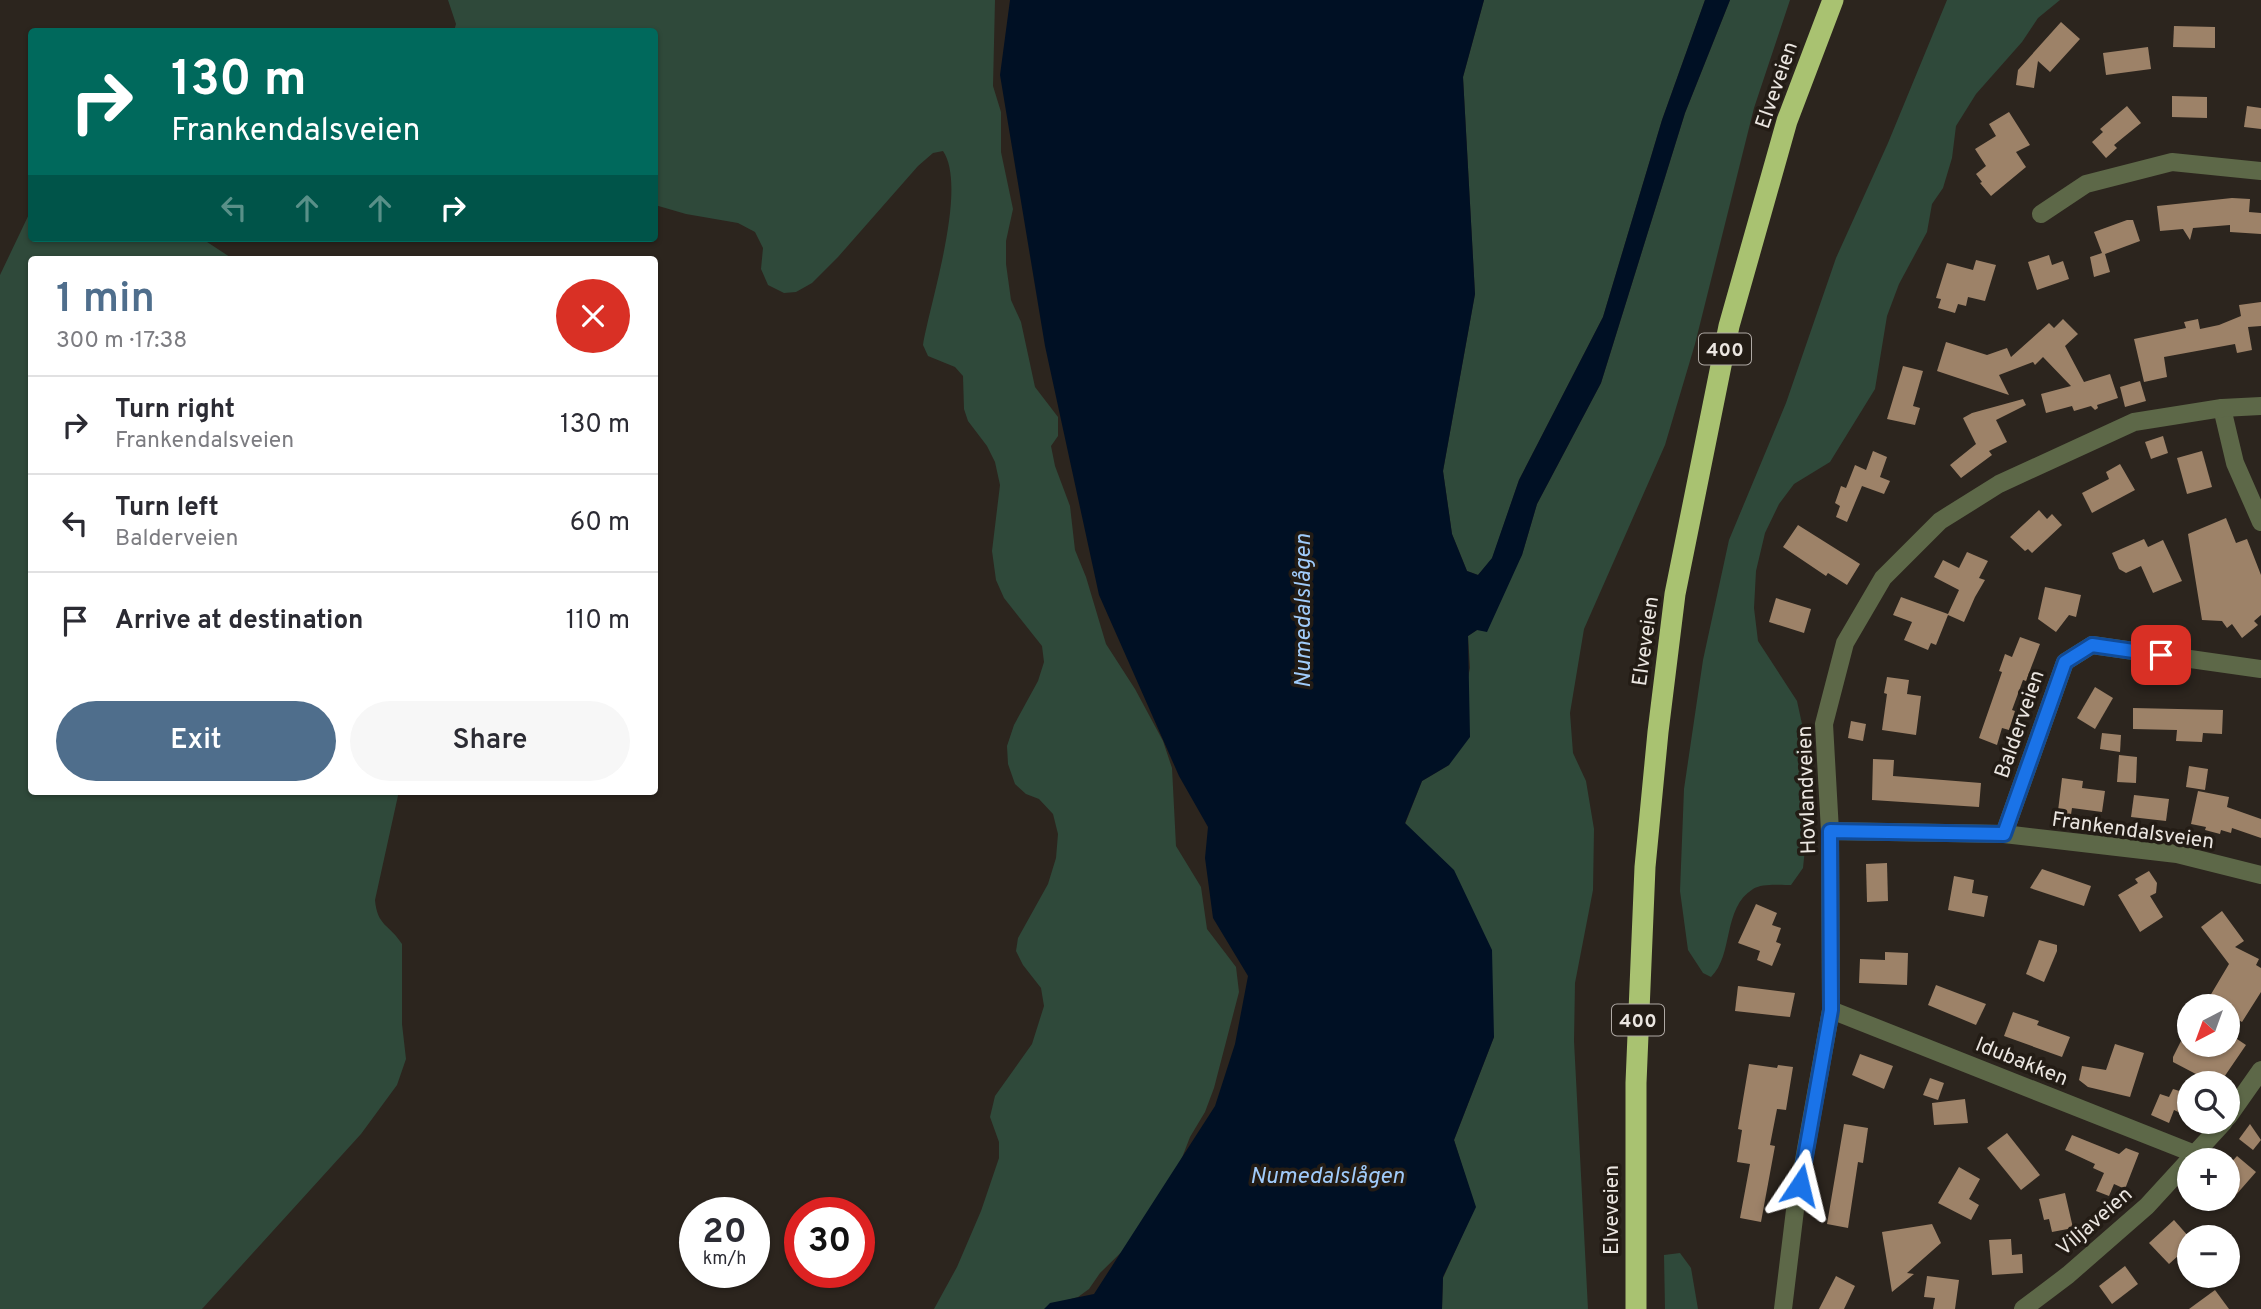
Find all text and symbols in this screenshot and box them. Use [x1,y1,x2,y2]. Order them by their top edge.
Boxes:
street label: Elveveien [1750,38,1805,133]
text: 130 m [171,51,307,113]
icon: right [56,56,147,147]
text: Frankendalsveien [171,112,421,152]
icon: left [215,189,253,227]
icon: ahead [288,189,326,227]
icon: ahead [361,189,399,227]
icon: right [434,189,472,227]
text: 1 min [56,274,155,327]
button: close [556,279,630,353]
text: 300 m · 17:38 [56,327,187,356]
road number: 400 [1699,334,1751,364]
text: Turn right [115,394,235,427]
icon: right [56,406,94,444]
text: 130 m [560,409,630,442]
text: Frankendalsveien [115,427,294,456]
text: Turn left [115,492,219,525]
icon: left [56,504,94,542]
text: 60 m [570,507,630,540]
text: Balderveien [115,525,239,554]
water label: Numedalslågen [1290,533,1319,688]
street label: Elveveien [1627,595,1666,688]
icon: arrive [56,602,94,640]
text: Arrive at destination [115,605,363,638]
text: 110 m [566,605,630,638]
pin [2131,625,2191,685]
icon: arrive [2142,636,2180,674]
street label: Balderveien [1989,667,2052,782]
button: Exit [56,701,336,781]
button: Share [350,701,630,781]
street label: Hovlandveien [1792,725,1823,855]
street label: Frankendalsveien [2050,807,2216,856]
north arrow [2177,994,2240,1057]
map controls [2177,994,2240,1288]
road number: 400 [1612,1004,1664,1036]
street label: Idubakken [1971,1032,2072,1093]
button: search [2177,1071,2240,1134]
position arrow [1763,1148,1837,1222]
button: + [2177,1148,2240,1211]
water label: Numedalslågen [1250,1163,1405,1192]
street label: Elveveien [1599,1165,1626,1255]
street label: Viljaveien [2051,1182,2139,1263]
speed limit sign: 30 [784,1197,875,1288]
text: 20 [702,1211,747,1255]
button: − [2177,1225,2240,1288]
text: km/h [703,1248,746,1271]

